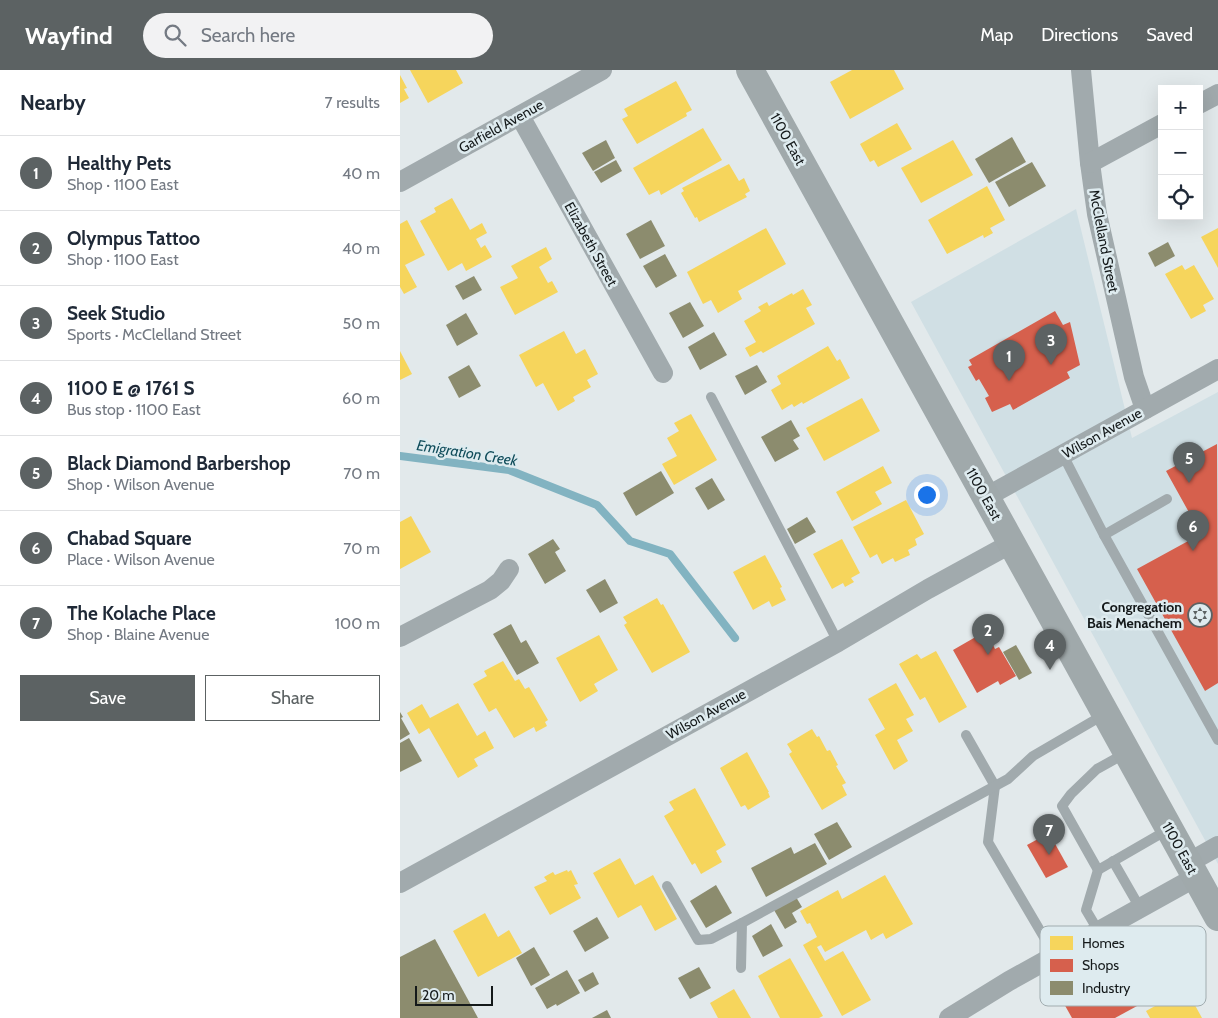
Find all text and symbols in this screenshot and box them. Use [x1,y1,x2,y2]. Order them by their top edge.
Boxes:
search box [143,13,493,58]
text: Wayfind [25,21,113,50]
icon: search [161,21,189,49]
text: Search here [201,24,295,47]
text: Map [980,24,1013,46]
text: Directions [1041,24,1118,46]
text: Saved [1146,24,1193,46]
map controls [1158,85,1203,220]
button: + [1158,85,1203,130]
text: Nearby [20,90,86,115]
text: 7 results [325,93,380,112]
street label: Garfield Avenue [456,95,546,157]
street label: 1100 East [766,110,810,168]
button: − [1158,130,1203,175]
text: Healthy Pets [67,152,171,175]
text: 1 [33,164,39,183]
text: 40 m [342,164,380,183]
text: Shop · 1100 East [67,175,179,194]
button: locate [1158,175,1203,220]
street label: McClelland Street [1085,188,1123,294]
street label: Elizabeth Street [560,199,622,290]
text: Olympus Tattoo [67,227,200,250]
text: 2 [32,239,40,258]
text: 40 m [342,239,380,258]
text: Shop · 1100 East [67,250,179,269]
text: Seek Studio [67,302,165,325]
text: 3 [32,314,40,333]
text: 50 m [343,314,380,333]
pin: 3 [1035,324,1067,365]
text: Sports · McClelland Street [67,325,241,344]
pin: 1 [993,340,1025,381]
text: 1100 E @ 1761 S [67,377,194,400]
text: 4 [31,389,41,408]
text: 60 m [342,389,380,408]
text: Bus stop · 1100 East [67,400,201,419]
street label: Wilson Avenue [1059,404,1145,462]
water label: Emigration Creek [415,436,519,470]
pin: 5 [1173,442,1205,483]
text: Black Diamond Barbershop [67,452,291,475]
text: 5 [32,464,40,483]
text: 70 m [343,464,380,483]
street label: 1100 East [962,465,1006,523]
text: Shop · Wilson Avenue [67,475,215,494]
your location [914,482,940,508]
pin: 6 [1177,510,1209,551]
text: Chabad Square [67,527,192,550]
text: 6 [32,539,41,558]
text: 70 m [343,539,380,558]
text: Place · Wilson Avenue [67,550,215,569]
place label: Congregation Bais Menachem [1087,598,1182,632]
text: The Kolache Place [67,602,216,625]
synagogue icon: Congregation Bais Menachem [1187,602,1213,628]
text: 7 [32,614,40,633]
text: 100 m [335,614,380,633]
pin: 2 [972,614,1004,655]
text: Shop · Blaine Avenue [67,625,209,644]
pin: 4 [1034,629,1066,670]
button: Save [20,675,195,721]
button: Share [205,675,380,721]
street label: Wilson Avenue [663,685,749,743]
pin: 7 [1033,814,1065,855]
street label: 1100 East [1158,819,1202,877]
legend [1040,926,1206,1006]
text: Homes [1082,934,1125,952]
text: Shops [1082,956,1119,974]
text: Industry [1082,979,1130,997]
scale bar [415,983,492,1006]
text: 20 m [422,986,455,1004]

